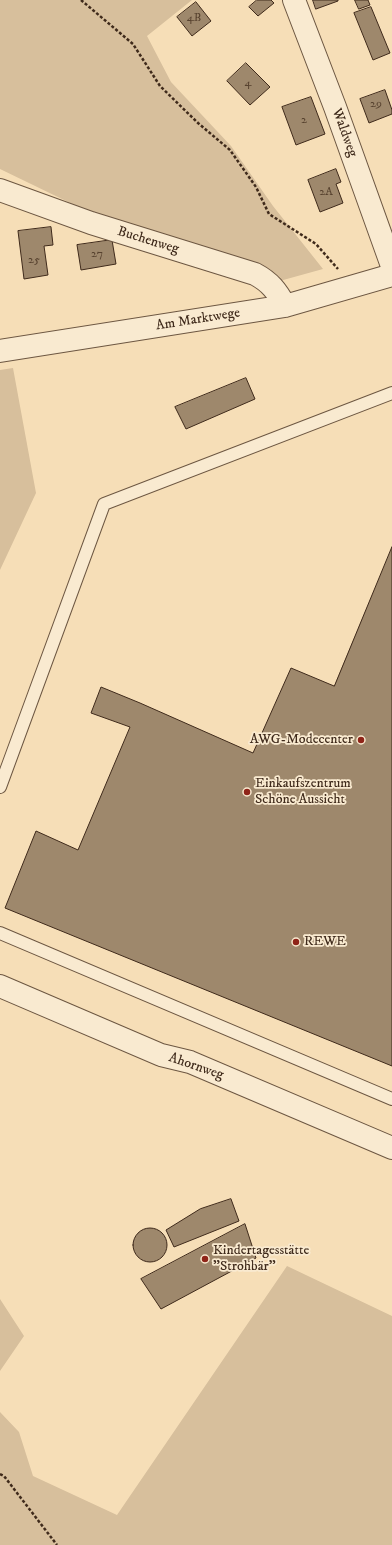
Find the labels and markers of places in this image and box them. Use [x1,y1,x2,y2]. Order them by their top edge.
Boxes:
place label: AWG-Modecenter [250,732,353,748]
marker: AWG-Modecenter [356,735,366,745]
place label: Einkaufszentrum Schöne Aussicht [255,776,351,808]
marker: Einkaufszentrum Schöne Aussicht [242,787,252,797]
place label: REWE [304,934,346,950]
marker: REWE [291,937,301,947]
place label: Kindertagesstätte "Strohbär" [213,1243,309,1276]
marker: Kindertagesstätte "Strohbär" [200,1254,210,1264]

